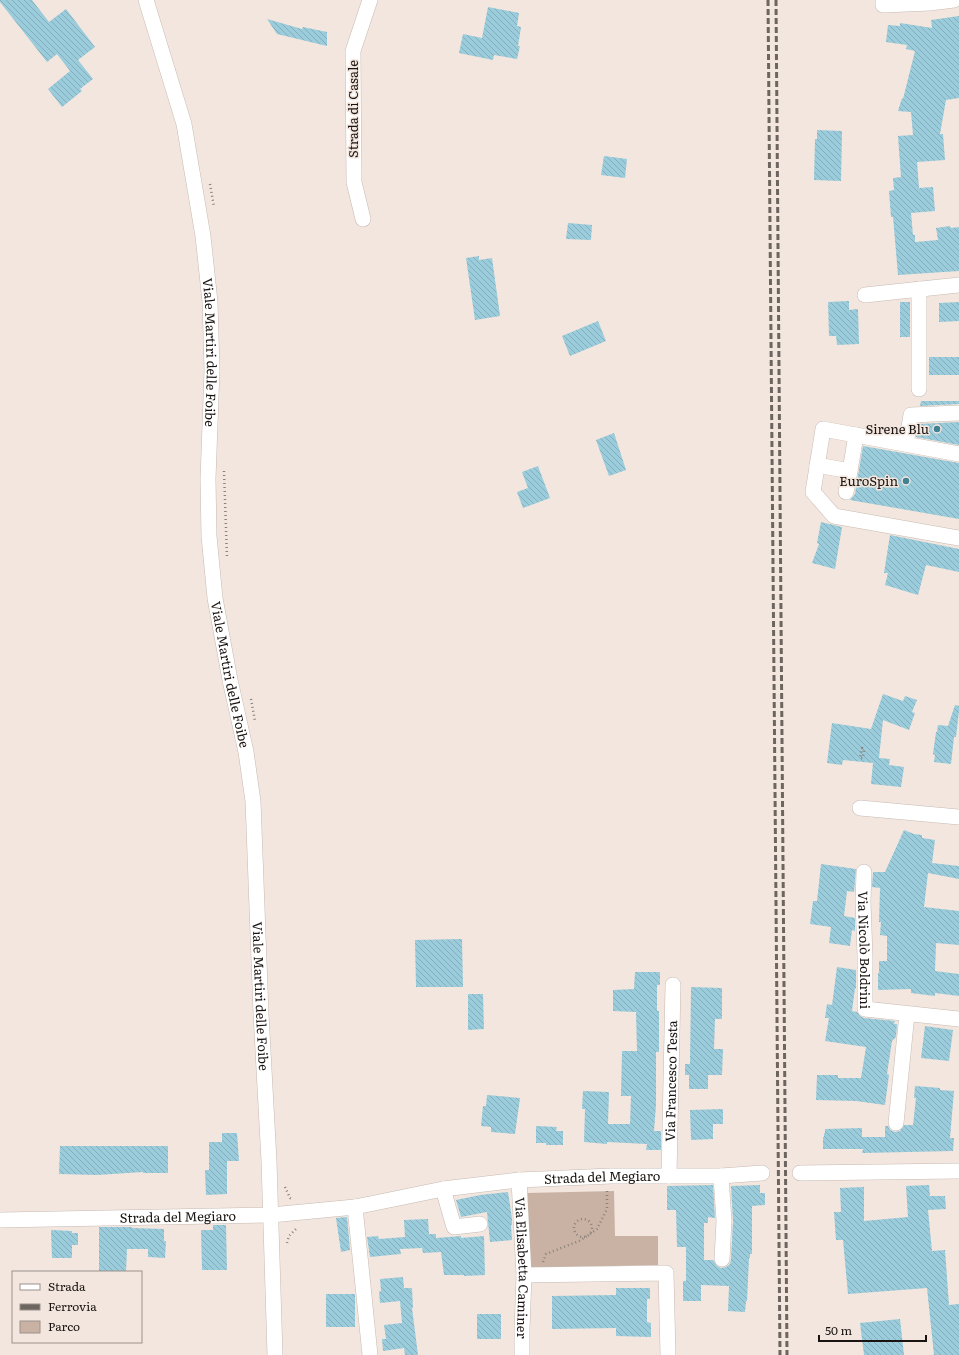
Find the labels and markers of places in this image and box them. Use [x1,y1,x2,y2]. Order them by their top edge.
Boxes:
place label: Sirene Blu [865,419,929,438]
marker: Sirene Blu [932,424,942,434]
place label: EuroSpin [839,471,898,490]
marker: EuroSpin [901,476,911,486]

